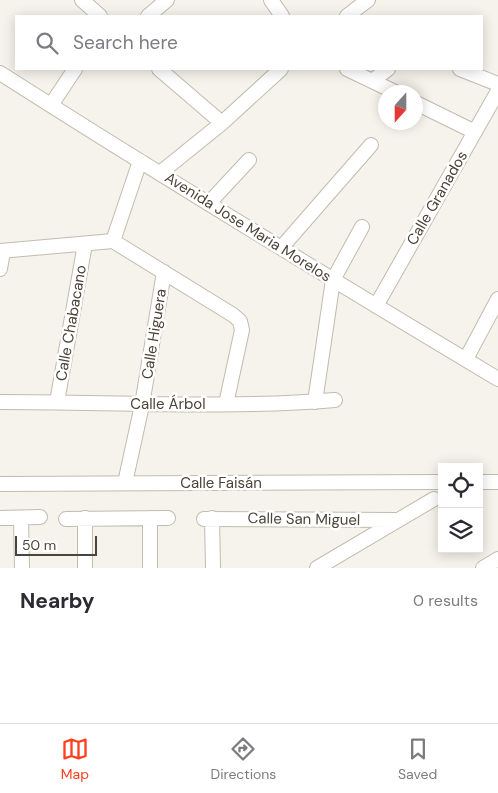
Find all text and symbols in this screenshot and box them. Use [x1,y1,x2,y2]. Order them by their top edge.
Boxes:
search box [15,15,483,70]
icon: search [33,29,61,57]
text: Search here [73,30,178,55]
north arrow [378,85,423,130]
street label: Calle Granados [402,147,472,249]
street label: Avenida Jose Maria Morelos [161,167,335,287]
street label: Calle Chabacano [51,263,91,383]
street label: Calle Higuera [137,287,171,381]
street label: Calle Árbol [130,394,206,414]
map controls [438,463,483,553]
button: locate [438,463,483,508]
street label: Calle Faisán [180,473,262,493]
street label: Calle San Miguel [248,508,360,530]
button: layers [438,508,483,553]
scale bar [15,533,98,556]
text: 50 m [22,536,56,554]
text: Nearby [20,587,94,615]
text: 0 results [413,590,478,611]
tab: Map [61,735,89,783]
tab: Directions [211,735,276,783]
tab: Saved [398,735,437,783]

